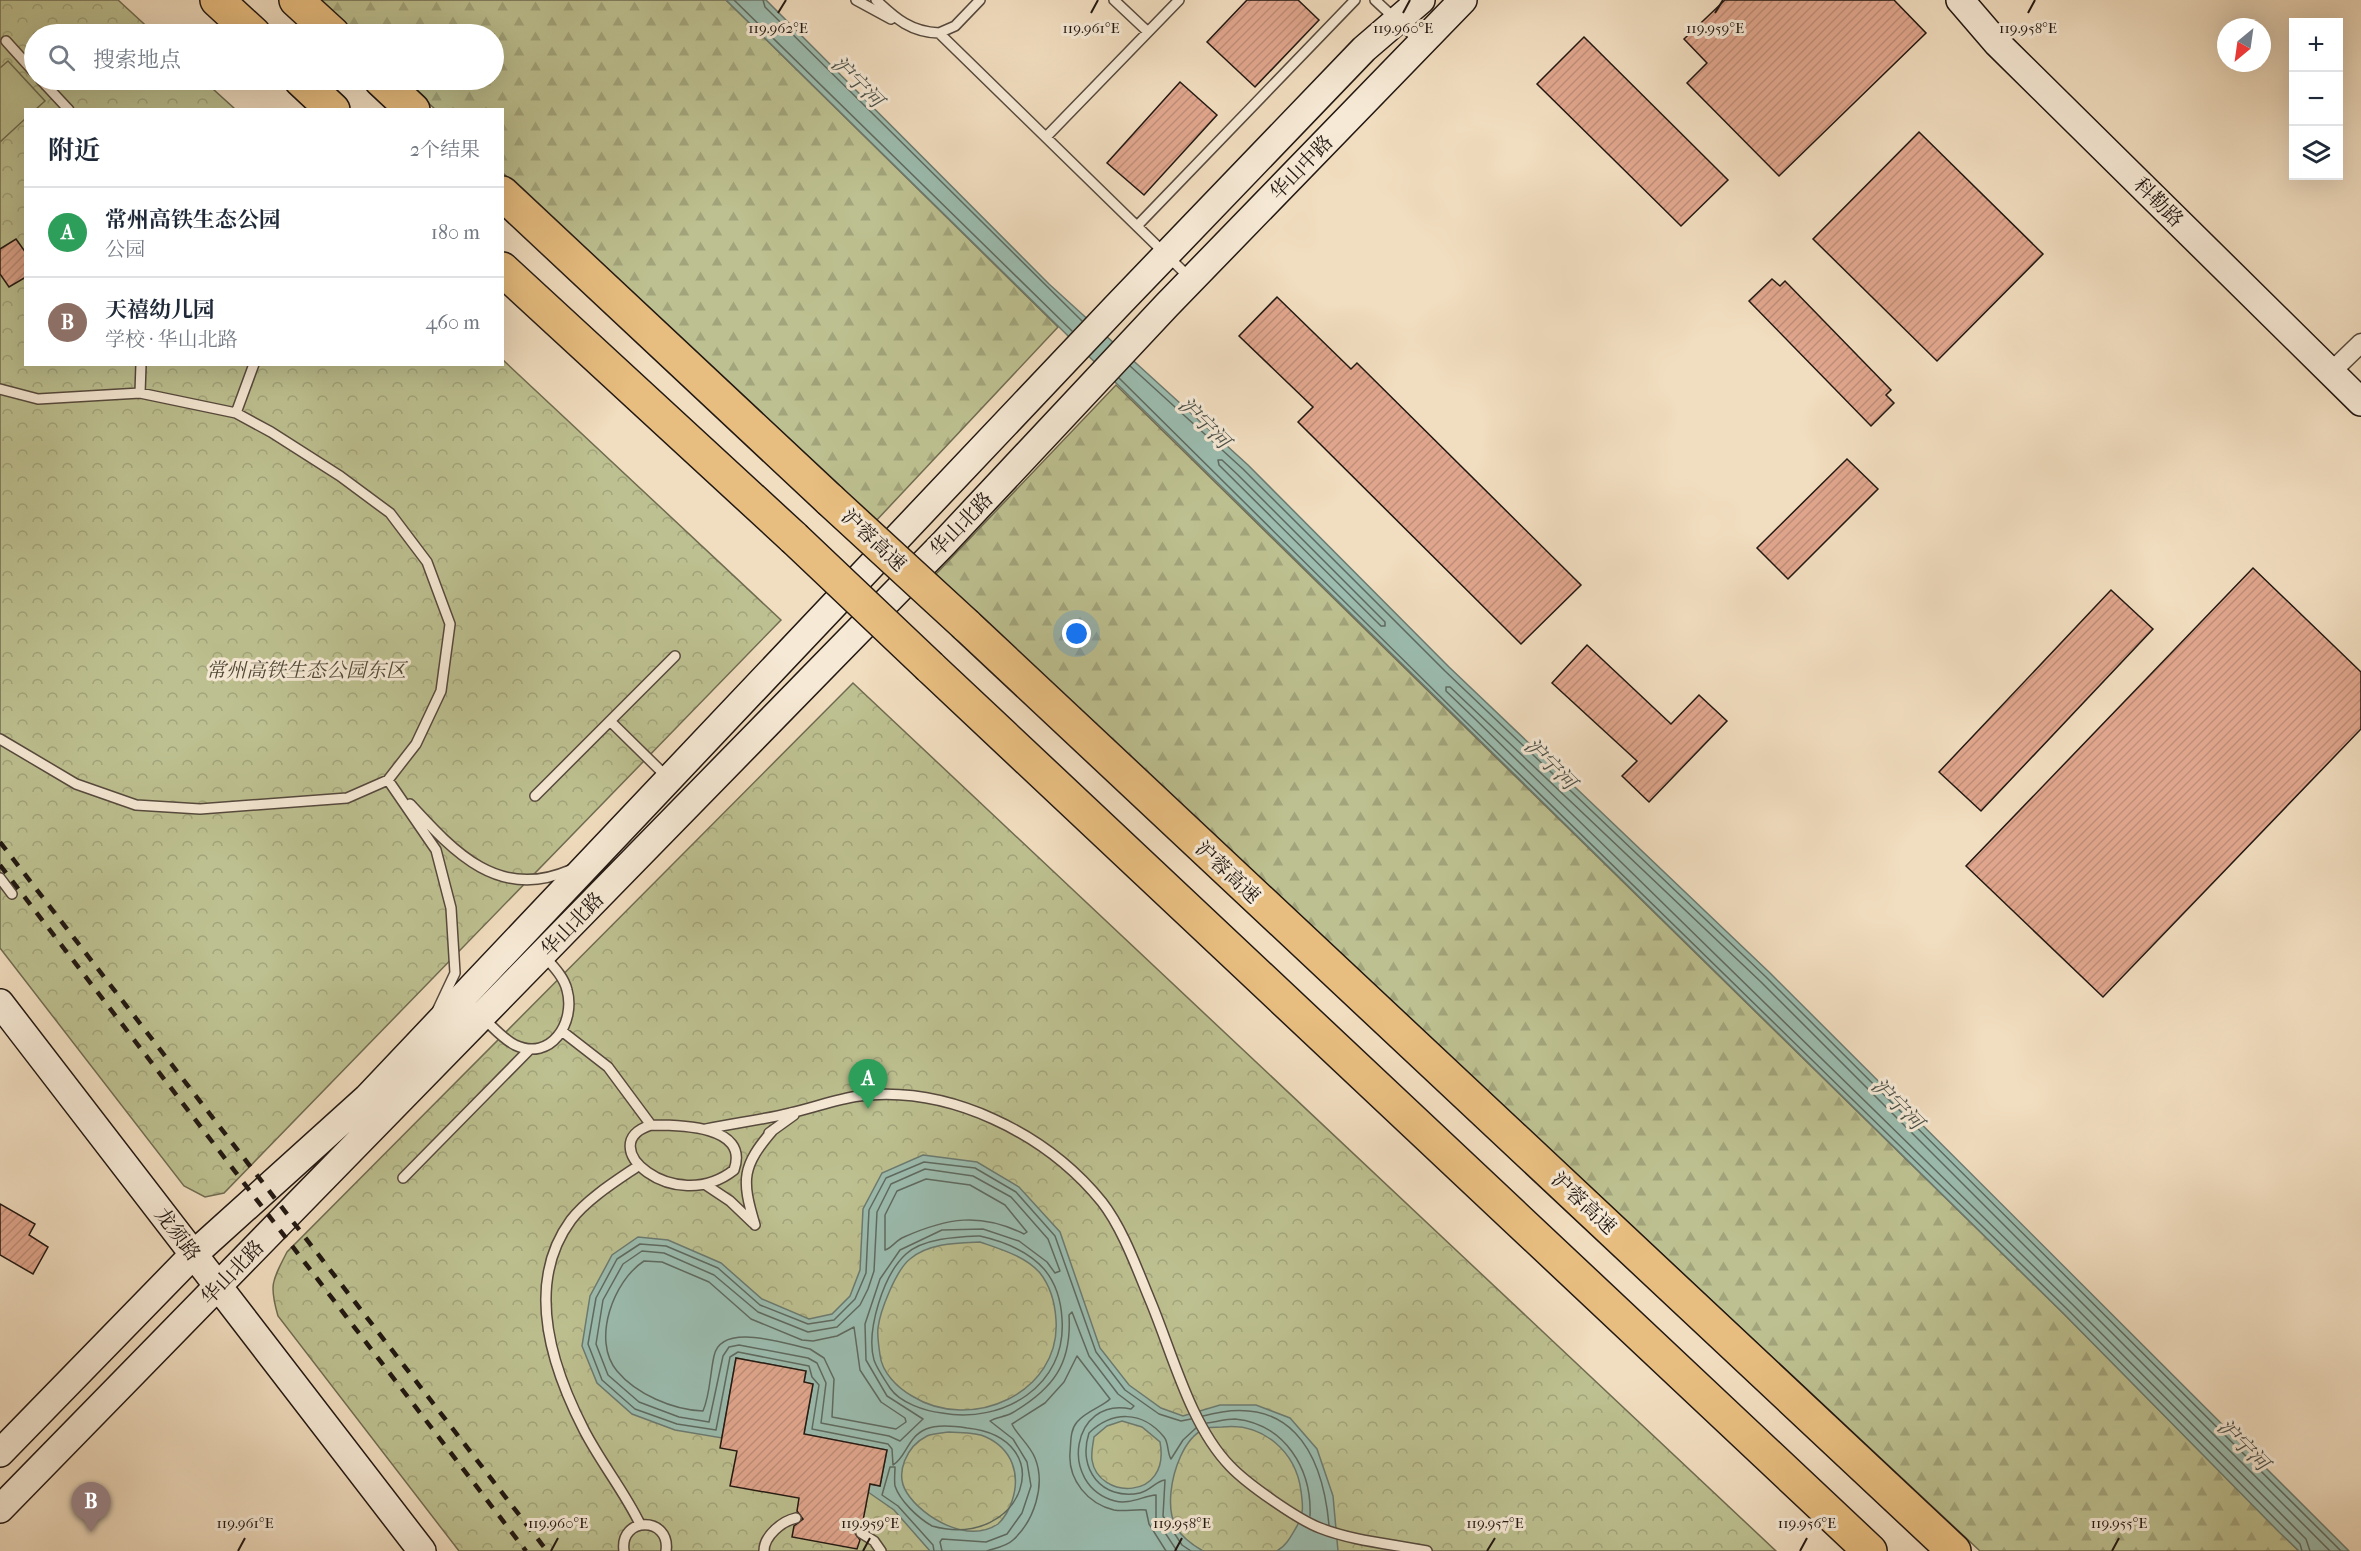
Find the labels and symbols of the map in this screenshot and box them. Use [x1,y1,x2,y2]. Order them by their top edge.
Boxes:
north arrow [2217,18,2271,72]
text: 119.962°E [748,19,808,37]
text: 119.961°E [1062,19,1120,37]
text: 119.960°E [1373,19,1433,37]
text: 119.959°E [1686,19,1744,37]
text: 119.958°E [1999,19,2057,37]
water label: 沪宁河 [826,51,891,116]
street label: 华山中路 [1265,131,1337,204]
street label: 科勒路 [2129,173,2188,232]
water label: 沪宁河 [1173,392,1238,457]
street label: 华山北路 [925,488,997,561]
street label: 沪蓉高速 [837,505,911,576]
your location [1062,619,1091,648]
park label: 常州高铁生态公园东区 [206,659,409,682]
water label: 沪宁河 [1519,733,1584,798]
street label: 沪蓉高速 [1191,837,1265,908]
street label: 华山北路 [536,888,608,961]
pin: A [848,1060,888,1109]
water label: 沪宁河 [1866,1073,1931,1138]
street label: 沪蓉高速 [1547,1168,1621,1239]
street label: 龙须路 [150,1203,205,1265]
street label: 华山北路 [196,1236,268,1309]
water label: 沪宁河 [2212,1414,2277,1479]
pin: B [72,1482,110,1532]
text: 119.961°E [216,1514,274,1532]
text: 119.960°E [528,1514,588,1532]
text: 119.959°E [841,1514,899,1532]
text: 119.958°E [1153,1514,1211,1532]
text: 119.957°E [1466,1514,1524,1532]
text: 119.956°E [1778,1514,1836,1532]
text: 119.955°E [2091,1514,2147,1532]

